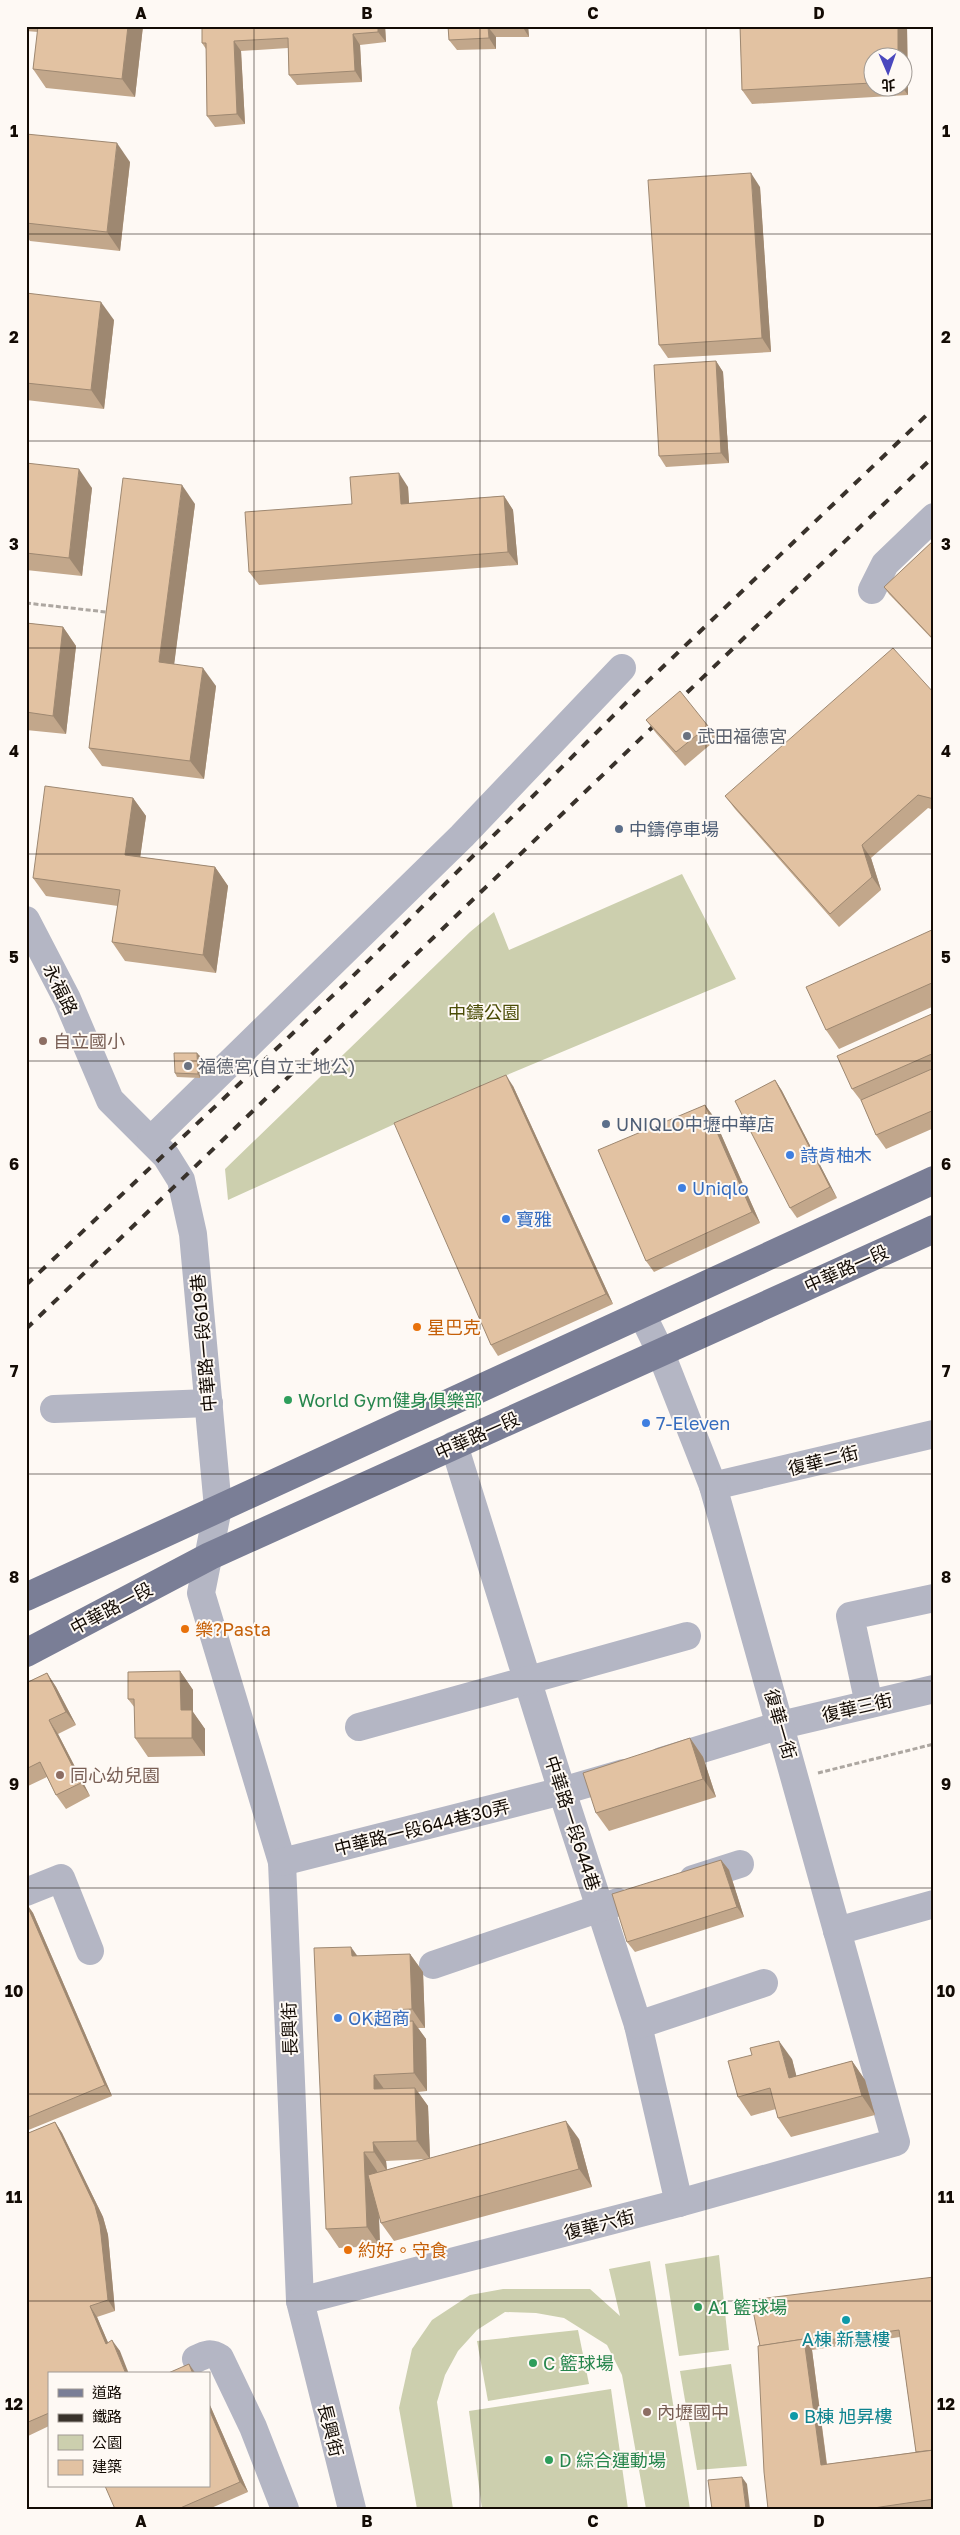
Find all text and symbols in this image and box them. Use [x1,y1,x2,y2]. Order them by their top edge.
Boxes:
text: A [135,3,147,23]
text: B [361,3,373,23]
text: C [587,3,599,23]
text: D [813,3,825,23]
north arrow [862,48,912,98]
text: 北 [881,77,896,94]
text: 1 [10,121,18,141]
text: 1 [942,121,950,141]
text: 2 [9,327,19,347]
text: 2 [941,327,951,347]
text: 3 [9,534,19,554]
text: 3 [941,534,951,554]
place label: 武田福德宮 [697,725,787,747]
marker: 武田福德宮 [681,730,693,742]
text: 4 [9,741,19,761]
text: 4 [941,741,951,761]
place label: 中鑄停車場 [629,818,719,840]
marker: 中鑄停車場 [613,823,625,835]
text: 5 [9,947,19,967]
text: 5 [941,947,951,967]
street label: 永福路 [39,960,83,1018]
park label: 中鑄公園 [448,1001,520,1023]
place label: 自立國小 [53,1030,125,1052]
marker: 自立國小 [37,1035,49,1047]
place label: 福德宮(自立土地公) [198,1055,356,1077]
marker: 福德宮(自立土地公) [182,1060,194,1072]
place label: UNIQLO中壢中華店 [616,1113,775,1135]
marker: UNIQLO中壢中華店 [600,1118,612,1130]
place label: 詩肯柚木 [800,1144,872,1166]
marker: 詩肯柚木 [784,1149,796,1161]
text: 6 [9,1154,19,1174]
text: 6 [941,1154,951,1174]
place label: Uniqlo [692,1177,748,1199]
marker: Uniqlo [676,1182,688,1194]
place label: 寶雅 [516,1208,552,1230]
marker: 寶雅 [500,1213,512,1225]
street label: 中華路一段 [800,1240,892,1296]
street label: 中華路一段619巷 [186,1273,220,1413]
place label: 星巴克 [427,1316,481,1338]
marker: 星巴克 [411,1321,423,1333]
text: 7 [10,1361,19,1381]
text: 7 [942,1361,951,1381]
place label: World Gym健身俱樂部 [298,1389,482,1411]
marker: World Gym健身俱樂部 [282,1394,294,1406]
street label: 中華路一段 [431,1407,523,1463]
place label: 7-Eleven [656,1412,730,1434]
marker: 7-Eleven [640,1417,652,1429]
street label: 復華二街 [785,1441,861,1479]
text: 8 [9,1567,19,1587]
text: 8 [941,1567,951,1587]
street label: 中華路一段 [66,1577,156,1639]
place label: 樂?Pasta [195,1618,271,1640]
marker: 樂?Pasta [179,1623,191,1635]
street label: 復華一街 [761,1686,801,1762]
street label: 復華三街 [819,1688,895,1726]
street label: 中華路一段644巷 [541,1753,605,1893]
place label: 同心幼兒園 [70,1764,160,1786]
marker: 同心幼兒園 [54,1769,66,1781]
text: 9 [9,1774,19,1794]
text: 9 [941,1774,951,1794]
street label: 中華路一段644巷30弄 [332,1794,512,1860]
text: 10 [5,1981,23,2001]
text: 10 [937,1981,955,2001]
street label: 長興街 [277,2002,301,2056]
place label: OK超商 [348,2007,410,2029]
marker: OK超商 [332,2012,344,2024]
text: 11 [6,2187,22,2207]
text: 11 [938,2187,954,2207]
street label: 復華六街 [561,2205,637,2243]
place label: 約好。守食 [358,2239,448,2261]
marker: 約好。守食 [342,2244,354,2256]
place label: A1 籃球場 [708,2296,787,2318]
marker: A1 籃球場 [692,2301,704,2313]
marker: A棟 新慧樓 [840,2314,852,2326]
place label: A棟 新慧樓 [802,2328,890,2350]
place label: C 籃球場 [543,2352,614,2374]
marker: C 籃球場 [527,2357,539,2369]
legend [48,2372,210,2488]
text: 道路 [92,2383,122,2401]
text: 12 [5,2394,23,2414]
text: 12 [937,2394,955,2414]
street label: 長興街 [314,2401,348,2459]
place label: 內壢國中 [657,2401,729,2423]
place label: B棟 旭昇樓 [804,2405,893,2427]
marker: 內壢國中 [641,2406,653,2418]
text: 鐵路 [92,2407,122,2425]
marker: B棟 旭昇樓 [788,2410,800,2422]
text: 公園 [92,2433,122,2451]
place label: D 綜合運動場 [559,2449,666,2471]
marker: D 綜合運動場 [543,2454,555,2466]
text: 建築 [92,2457,122,2475]
text: A [135,2511,147,2531]
text: B [361,2511,373,2531]
text: C [587,2511,599,2531]
text: D [813,2511,825,2531]

